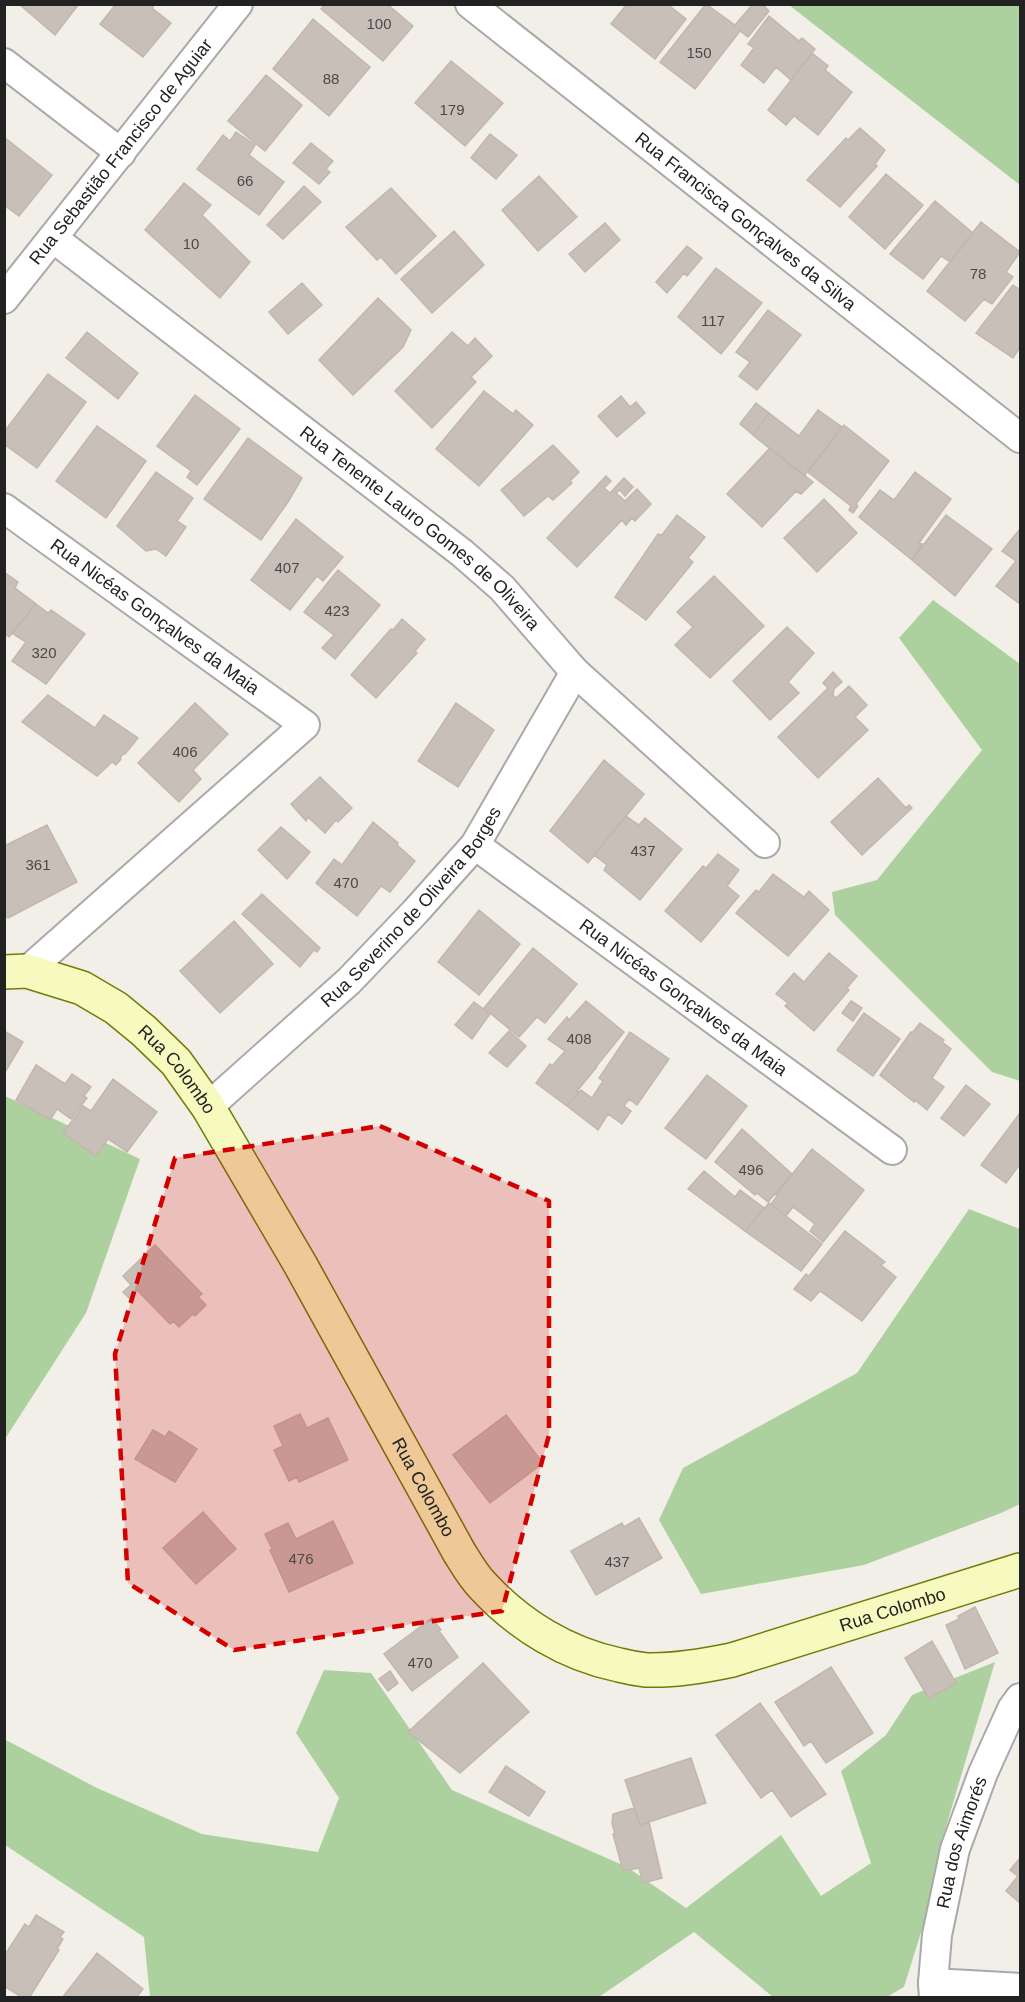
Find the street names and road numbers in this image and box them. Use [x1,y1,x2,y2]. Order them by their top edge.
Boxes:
street label: Rua Sebastião Francisco de Aguiar [25,35,216,269]
street label: Rua Francisca Gonçalves da Silva [631,128,861,315]
street label: Rua Tenente Lauro Gomes de Oliveira [296,422,544,635]
street label: Rua Nicéas Gonçalves da Maia [47,535,264,699]
street label: Rua Severino de Oliveira Borges [317,803,505,1011]
street label: Rua Nicéas Gonçalves da Maia [576,915,792,1080]
street label: Rua Colombo [134,1021,220,1117]
street label: Rua Colombo [388,1434,459,1540]
street label: Rua Colombo [837,1584,948,1636]
street label: Rua dos Aimorés [933,1774,991,1910]

